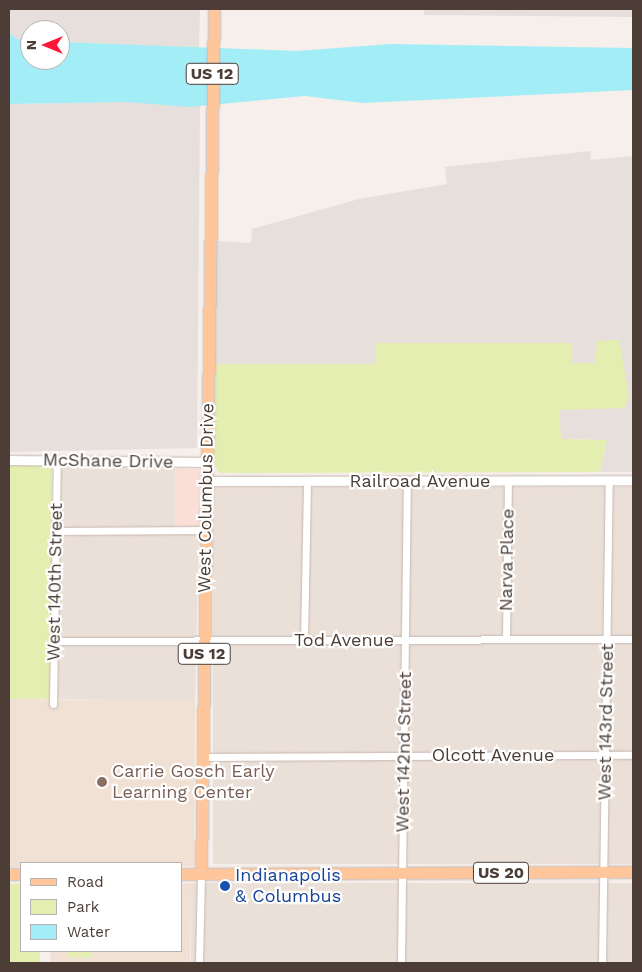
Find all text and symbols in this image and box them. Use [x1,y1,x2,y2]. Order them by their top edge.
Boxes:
north arrow [20,20,70,70]
text: N [23,40,39,50]
road number: US 12 [184,61,240,88]
street label: West Columbus Drive [194,403,218,593]
street label: McShane Drive [43,449,173,473]
street label: Railroad Avenue [349,470,491,492]
street label: West 140th Street [43,503,67,661]
street label: Narva Place [495,508,519,612]
street label: Tod Avenue [294,629,394,651]
road number: US 12 [176,641,232,668]
street label: West 143rd Street [594,643,618,801]
street label: West 142nd Street [392,671,416,833]
street label: Olcott Avenue [431,744,555,766]
place label: Carrie Gosch Early Learning Center [112,761,275,804]
marker: Carrie Gosch Early Learning Center [96,776,108,788]
road number: US 20 [472,860,530,886]
legend [20,862,182,952]
place label: Indianapolis & Columbus [235,865,341,908]
text: Road [67,873,104,891]
marker: Indianapolis & Columbus [219,880,231,892]
text: Park [67,898,99,916]
text: Water [67,923,110,941]

